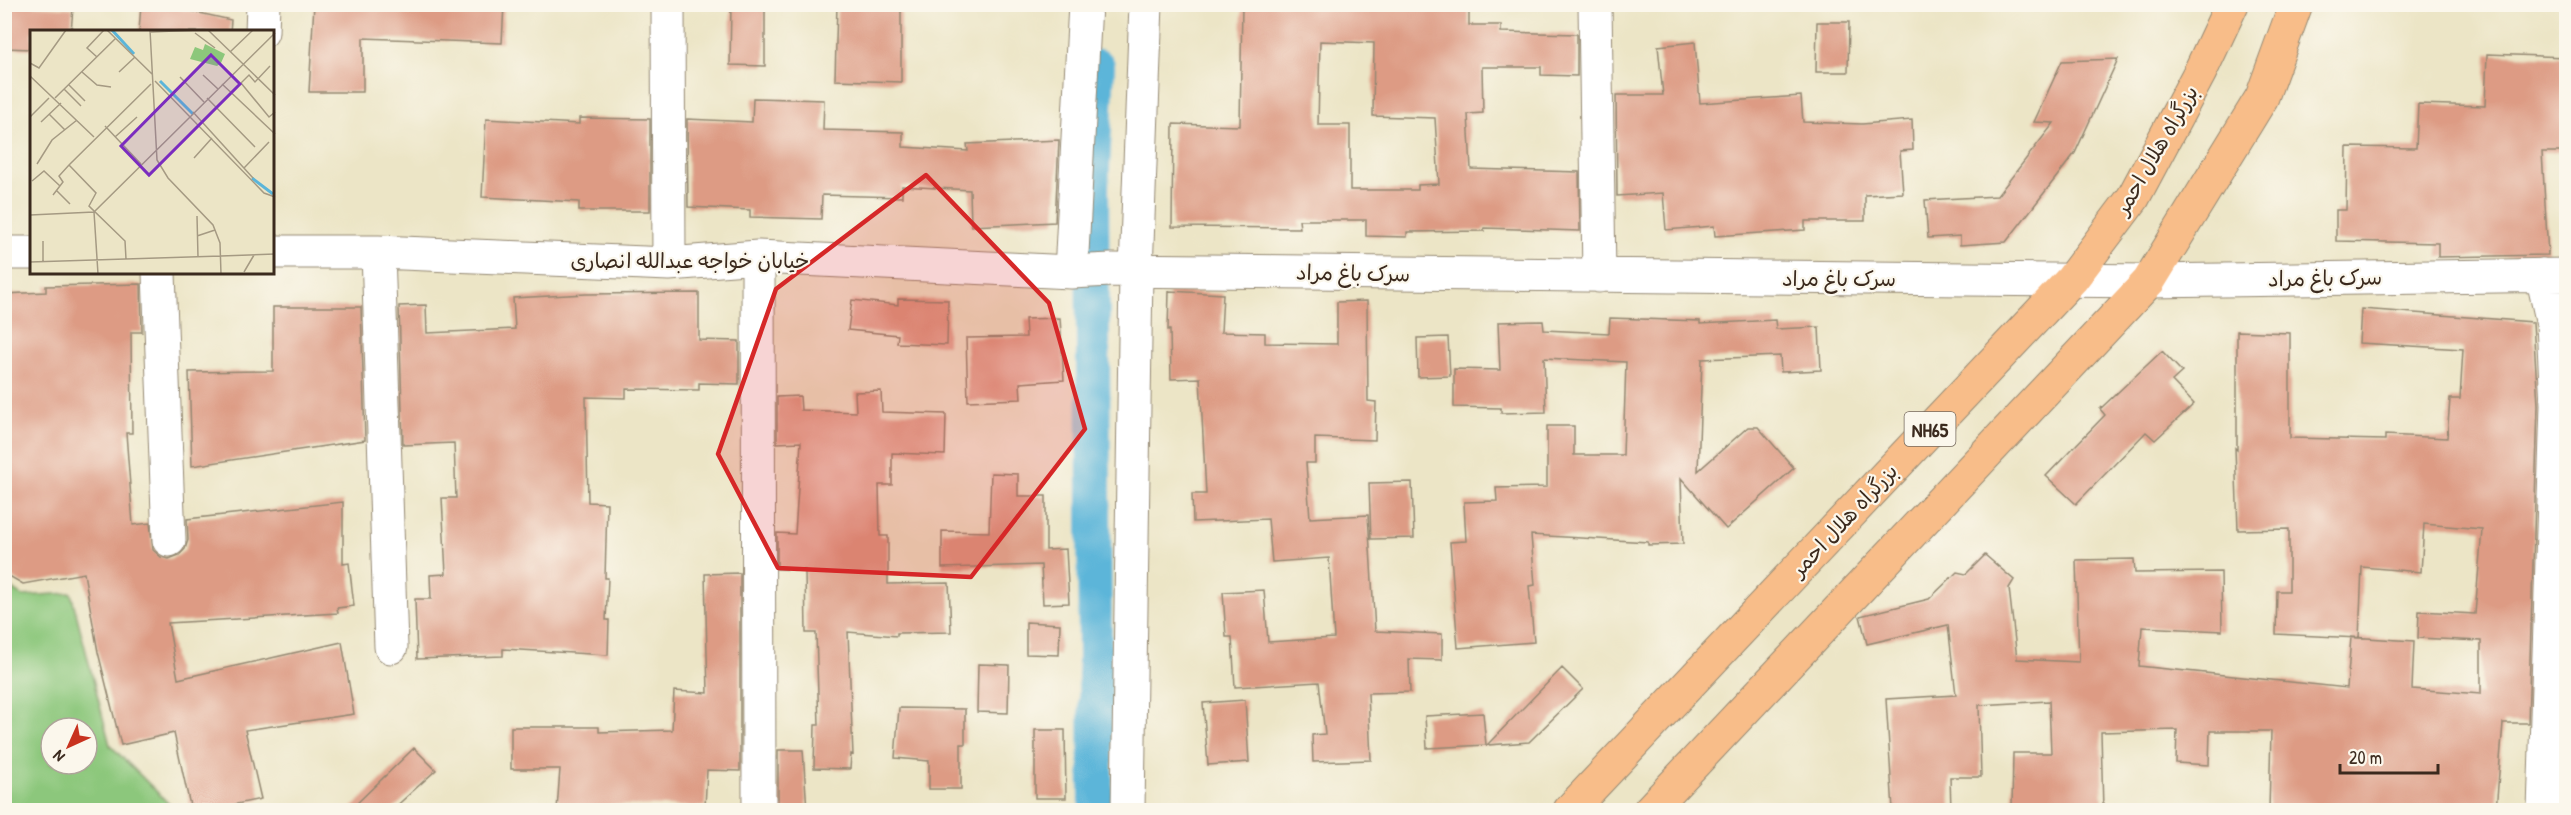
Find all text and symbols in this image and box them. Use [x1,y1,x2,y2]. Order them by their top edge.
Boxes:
inset map [30,30,274,274]
street label: بزرگراه هلال احمر [2106,80,2205,222]
street label: خیابان خواجه عبدالله انصاری [571,246,809,275]
street label: سرک باغ مراد [1296,258,1410,289]
street label: سرک باغ مراد [2268,263,2382,294]
street label: سرک باغ مراد [1782,264,1896,294]
road number: NH65 [1904,412,1956,446]
street label: بزرگراه هلال احمر [1783,457,1904,584]
north arrow [39,716,99,776]
scale bar [2340,737,2438,775]
text: N [47,745,69,767]
text: 20 m [2349,745,2382,770]

